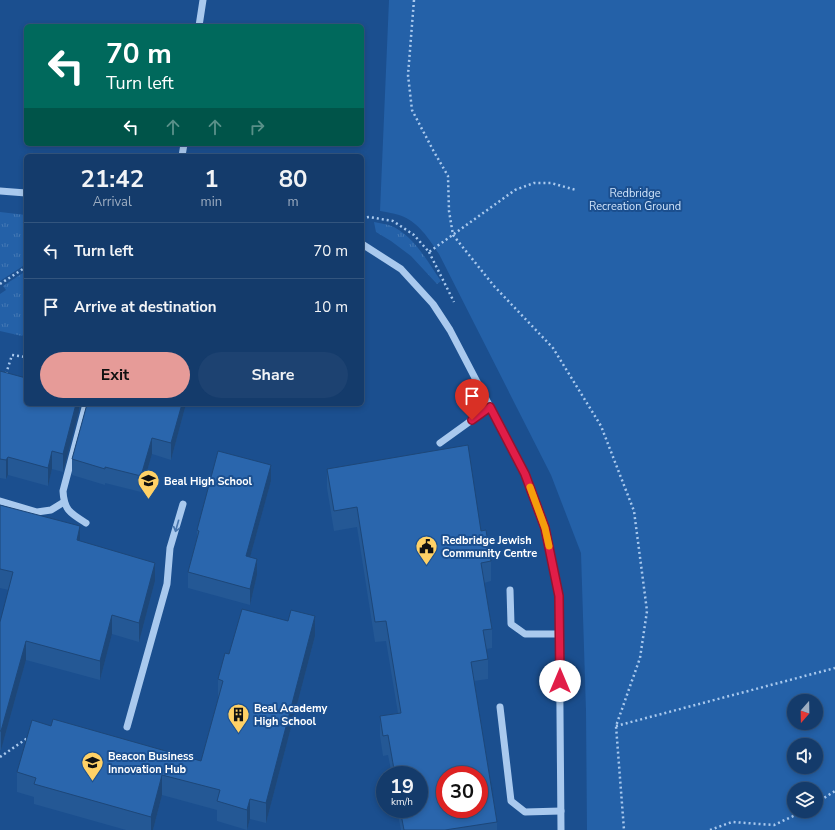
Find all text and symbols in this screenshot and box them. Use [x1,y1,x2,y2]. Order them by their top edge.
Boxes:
text: 70 m [106,35,172,73]
icon: left [40,40,92,92]
text: Turn left [106,71,174,95]
icon: left [120,116,142,138]
icon: ahead [162,116,184,138]
icon: ahead [204,116,226,138]
icon: right [246,116,268,138]
text: 21:42 [81,163,144,195]
text: 1 [204,163,219,195]
text: 80 [279,163,307,195]
park label: Redbridge Recreation Ground [589,186,681,214]
text: Arrival [93,193,132,211]
text: min [201,193,222,211]
text: m [287,193,299,211]
icon: left [40,240,62,262]
text: Turn left [74,241,133,261]
text: 70 m [313,241,348,261]
icon: arrive [40,296,62,318]
text: Arrive at destination [74,297,217,317]
text: 10 m [313,297,348,317]
button: Exit [40,352,190,398]
button: Share [198,352,348,398]
pin [455,379,489,420]
icon: arrive [461,385,483,407]
school or university icon: Beal High School [136,468,162,501]
place label: Beal High School [164,474,253,489]
one-way arrow [173,519,180,532]
public building icon: Redbridge Jewish Community Centre [413,533,439,566]
place label: Redbridge Jewish Community Centre [442,533,537,561]
position arrow [539,660,581,702]
north arrow [787,694,823,730]
map controls [787,694,823,818]
building icon: Beal Academy High School [225,701,251,734]
place label: Beal Academy High School [254,701,327,729]
button: sound [787,738,823,774]
school or university icon: Beacon Business Innovation Hub [80,749,106,782]
place label: Beacon Business Innovation Hub [108,749,194,777]
speed limit sign: 30 [436,766,488,818]
text: 19 [390,773,414,800]
button: layers [787,782,823,818]
text: km/h [391,795,413,809]

